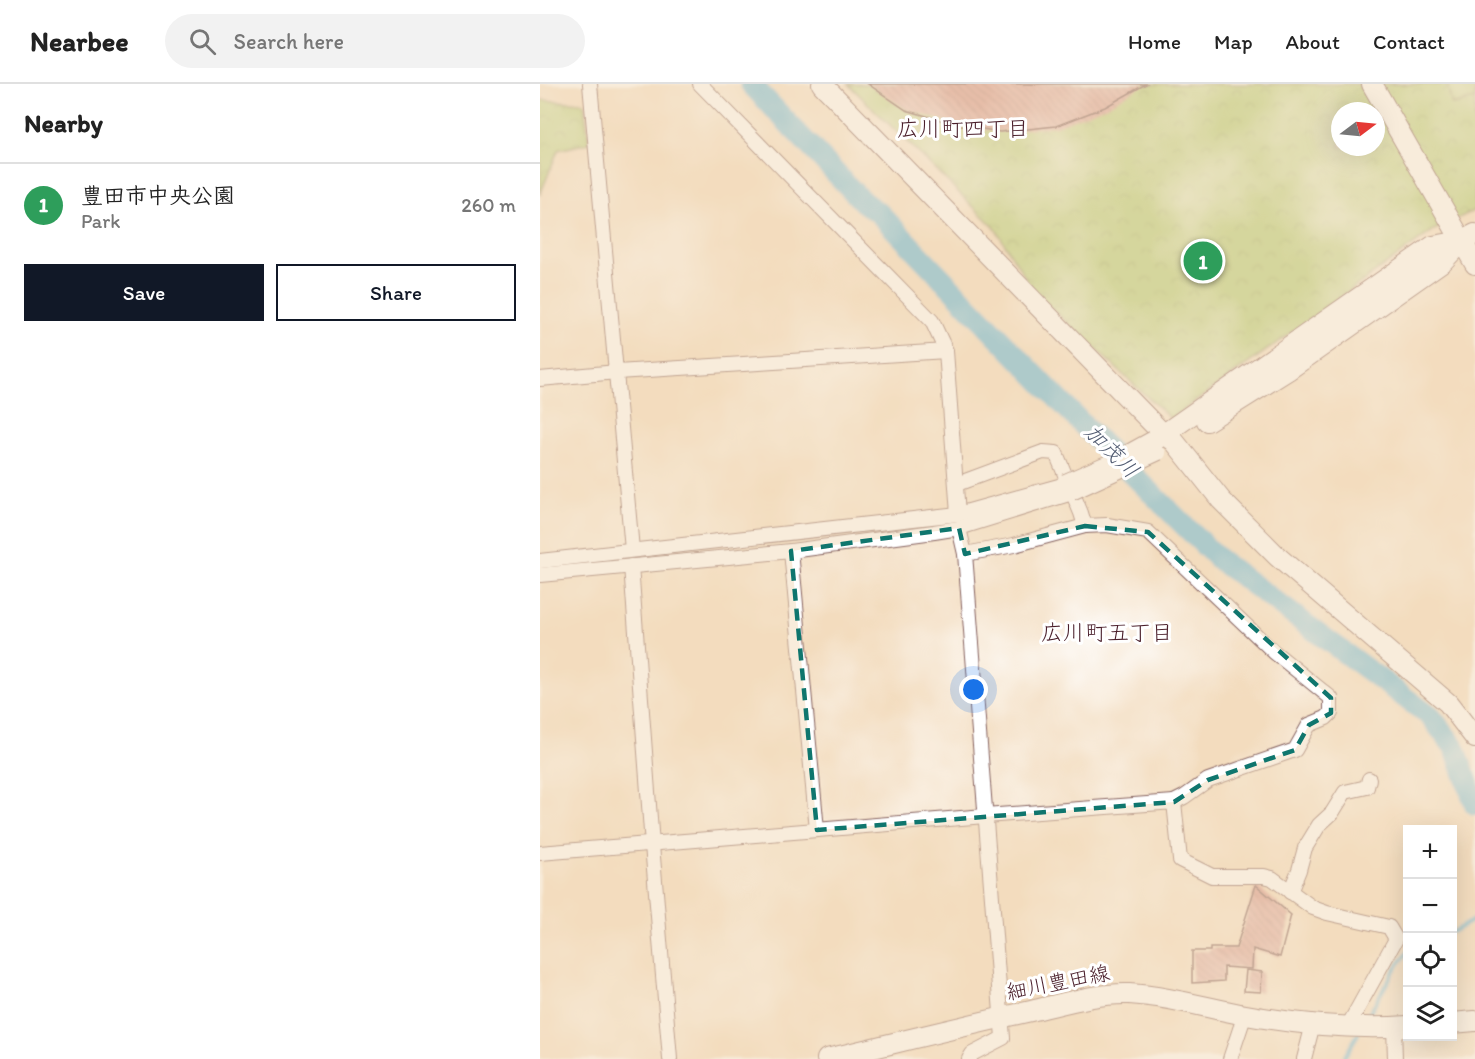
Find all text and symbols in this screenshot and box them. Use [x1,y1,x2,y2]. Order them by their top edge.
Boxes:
search box [165,14,585,68]
text: Nearbee [30,24,129,58]
icon: search [186,25,219,58]
text: Search here [234,28,344,55]
text: Home [1128,29,1181,54]
text: Map [1214,29,1253,54]
text: About [1286,29,1340,54]
text: Contact [1373,29,1445,54]
north arrow [1331,102,1385,156]
text: Nearby [24,107,103,139]
district label: 広川町四丁目 [897,115,1029,142]
text: 豊田市中央公園 [81,182,235,209]
text: 1 [39,193,48,217]
text: 260 m [461,193,516,217]
text: Park [81,209,120,233]
pin: 1 [1184,238,1222,284]
button: Save [24,264,264,321]
button: Share [276,264,516,321]
water label: 加茂川 [1079,418,1145,484]
district label: 広川町五丁目 [1041,619,1173,646]
your location [959,675,988,704]
map controls [1403,825,1457,1041]
button: + [1403,825,1457,879]
button: − [1403,879,1457,933]
button: locate [1403,933,1457,987]
street label: 細川豊田線 [1004,960,1112,1004]
button: layers [1403,987,1457,1041]

